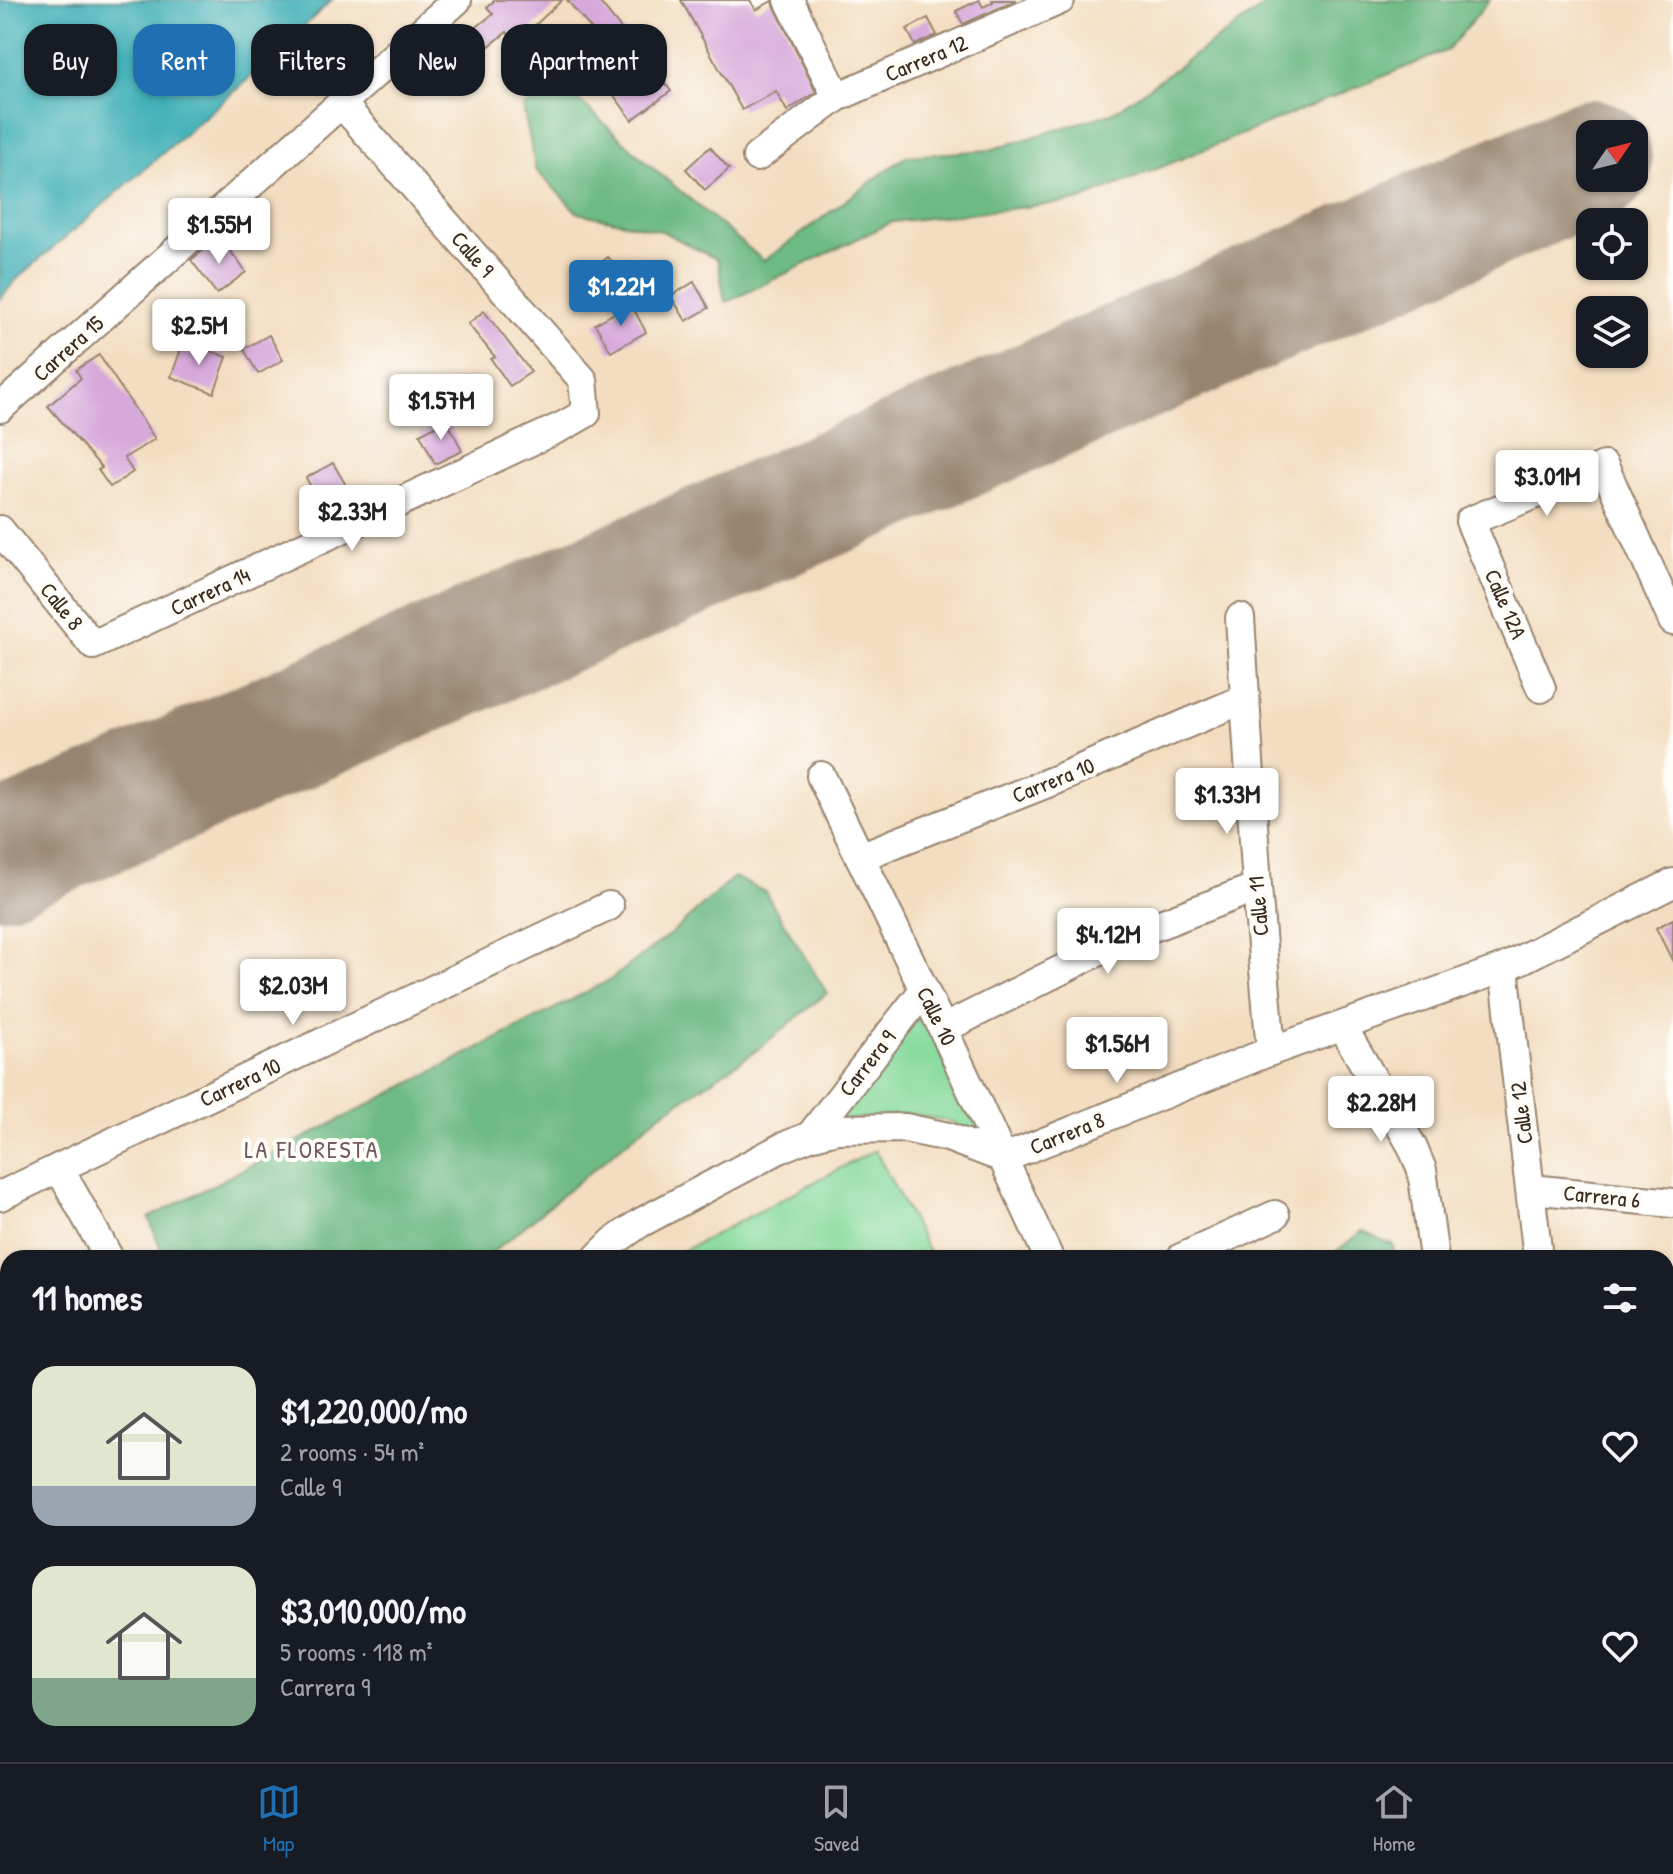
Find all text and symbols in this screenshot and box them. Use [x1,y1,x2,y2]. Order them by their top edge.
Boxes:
chip: Buy [24,24,117,96]
chip: Rent [133,24,235,96]
chip: Filters [251,24,374,96]
chip: New [390,24,485,96]
chip: Apartment [501,24,667,96]
street label: Carrera 12 [880,27,972,89]
north arrow [1576,120,1648,192]
map controls [1576,120,1648,368]
pin: $1.55M [154,198,284,266]
text: $1.55M [186,206,252,241]
button: locate [1576,208,1648,280]
street label: Calle 9 [445,225,501,283]
pin: $1.22M [556,260,686,328]
text: $1.22M [587,268,655,303]
button: layers [1576,296,1648,368]
pin: $2.5M [143,299,255,367]
text: $2.5M [170,307,228,342]
street label: Carrera 15 [26,308,110,388]
pin: $1.57M [376,374,506,442]
text: $1.57M [407,382,475,417]
pin: $3.01M [1482,450,1612,518]
text: $3.01M [1514,458,1580,493]
pin: $2.33M [287,485,417,553]
text: $2.33M [317,493,387,528]
street label: Carrera 14 [165,559,255,623]
street label: Calle 12A [1478,565,1534,644]
street label: Calle 8 [34,576,90,636]
street label: Carrera 10 [1007,750,1099,810]
pin: $1.33M [1162,768,1292,836]
text: $1.33M [1194,776,1260,811]
street label: Calle 11 [1240,875,1276,937]
pin: $4.12M [1043,908,1173,976]
text: $4.12M [1075,916,1141,951]
pin: $2.03M [228,959,358,1027]
text: $2.03M [258,967,328,1002]
street label: Calle 10 [910,982,964,1050]
pin: $1.56M [1052,1017,1182,1085]
street label: Carrera 9 [832,1024,902,1102]
text: $1.56M [1084,1025,1150,1060]
street label: Carrera 10 [195,1050,286,1114]
pin: $2.28M [1316,1076,1446,1144]
street label: Calle 12 [1502,1080,1540,1146]
text: $2.28M [1346,1084,1416,1119]
street label: Carrera 8 [1025,1104,1109,1162]
district label: LA FLORESTA [245,1133,379,1165]
street label: Carrera 6 [1562,1177,1642,1215]
text: 11 homes [32,1275,142,1321]
icon: filters [1598,1276,1642,1320]
text: $1,220,000/mo [280,1388,467,1434]
icon: home [96,1398,192,1494]
icon: heart [1598,1424,1642,1468]
text: 2 rooms · 54 m² [280,1434,424,1469]
text: Calle 9 [280,1469,342,1504]
text: $3,010,000/mo [280,1588,466,1634]
icon: home [96,1598,192,1694]
icon: heart [1598,1624,1642,1668]
text: 5 rooms · 118 m² [280,1634,433,1669]
text: Carrera 9 [280,1669,371,1704]
tab: Map [257,1780,301,1858]
tab: Saved [814,1780,859,1858]
tab: Home [1372,1780,1416,1858]

